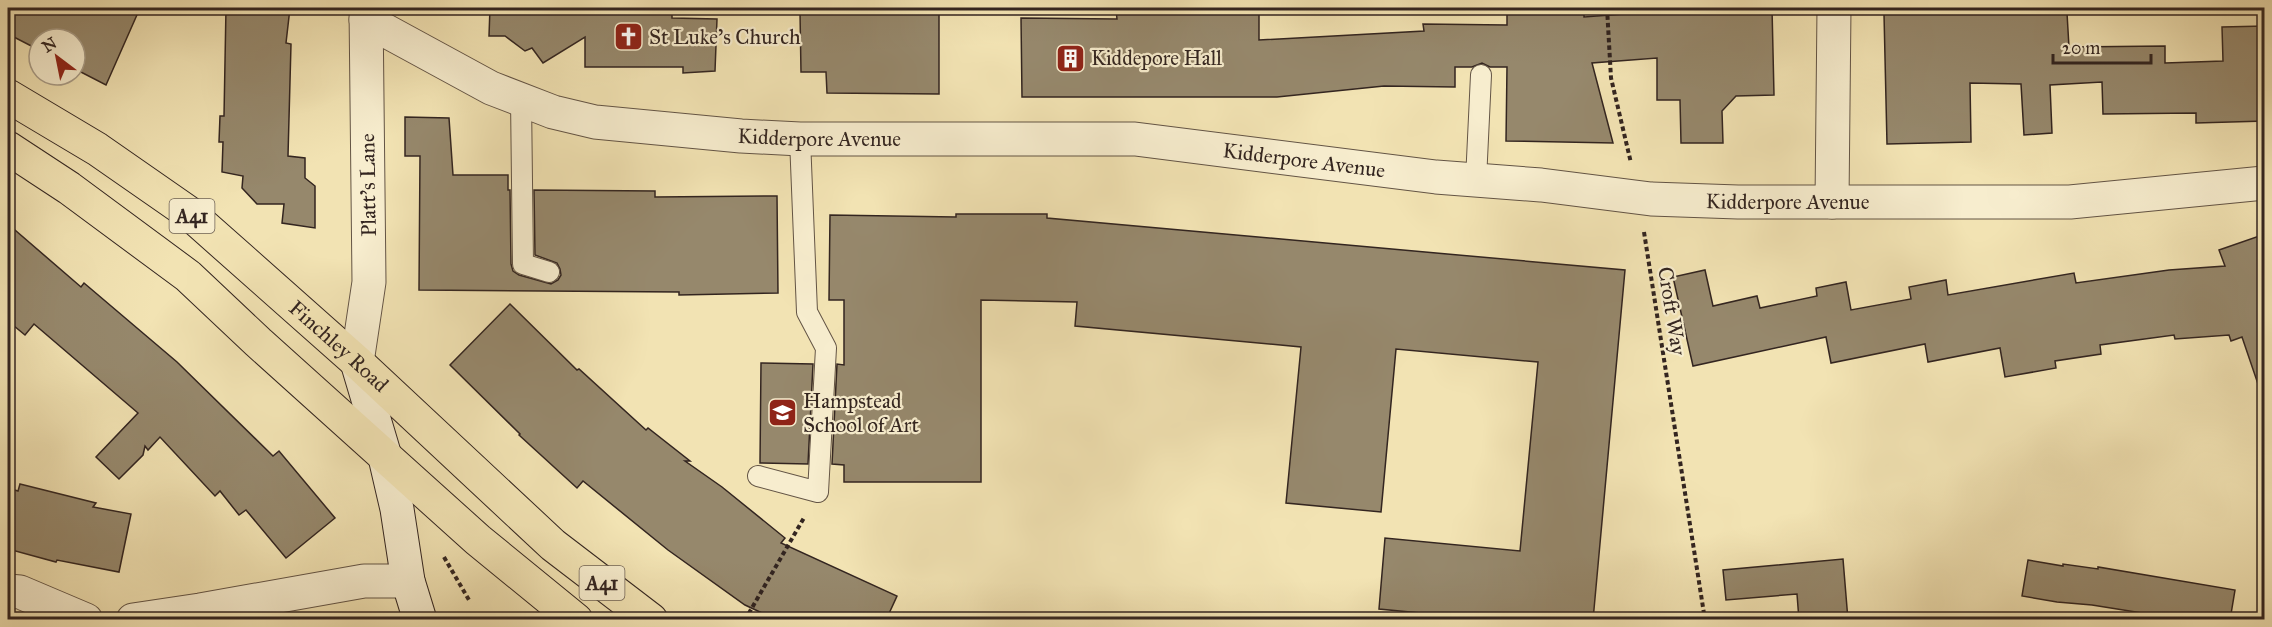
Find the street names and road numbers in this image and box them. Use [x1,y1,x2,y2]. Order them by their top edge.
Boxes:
street label: Kidderpore Avenue [737,123,901,152]
street label: Platt's Lane [354,133,382,237]
street label: Kidderpore Avenue [1221,137,1387,184]
street label: Kidderpore Avenue [1705,188,1870,215]
road number: A41 [170,199,214,233]
street label: Croft Way [1652,265,1692,358]
street label: Finchley Road [284,295,394,398]
road number: A41 [580,566,624,600]

